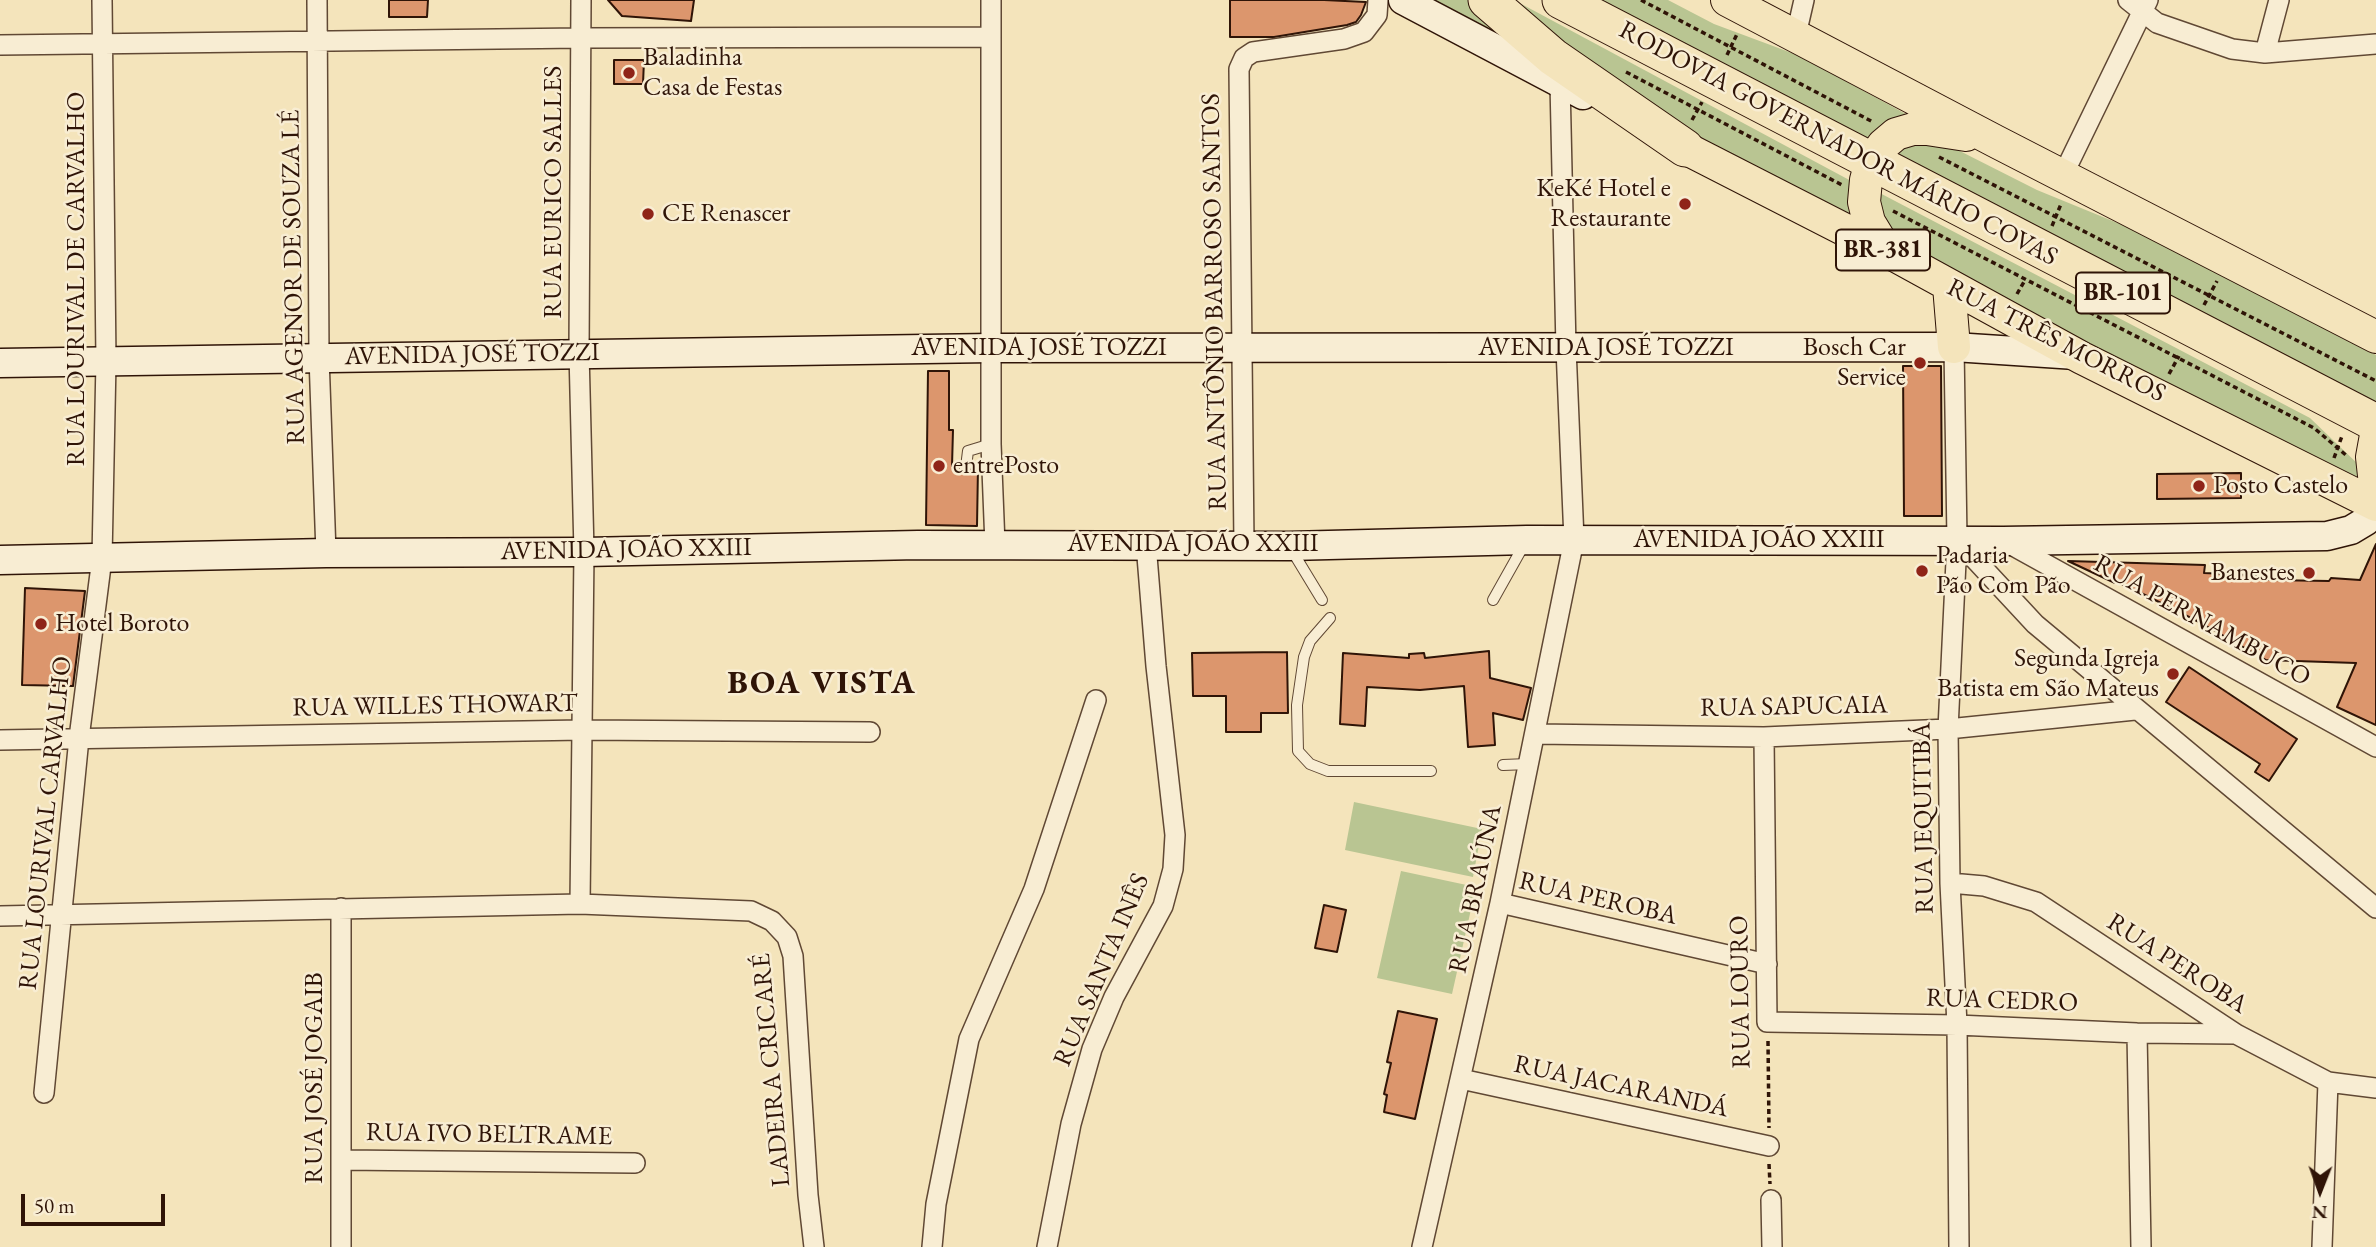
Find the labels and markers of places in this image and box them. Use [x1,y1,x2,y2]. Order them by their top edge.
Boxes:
place label: Baladinha Casa de Festas [643,42,782,104]
marker: Baladinha Casa de Festas [621,65,637,81]
place label: KeKé Hotel e Restaurante [1536,173,1671,234]
marker: KeKé Hotel e Restaurante [1677,196,1693,212]
place label: CE Renascer [662,198,790,230]
marker: CE Renascer [640,206,656,222]
place label: Bosch Car Service [1803,332,1906,394]
marker: Bosch Car Service [1912,355,1928,371]
place label: entrePosto [953,450,1059,482]
marker: entrePosto [931,458,947,474]
place label: Posto Castelo [2213,470,2348,502]
marker: Posto Castelo [2191,478,2207,494]
place label: Padaria Pão Com Pão [1936,540,2071,602]
place label: Banestes [2210,557,2295,589]
marker: Padaria Pão Com Pão [1914,563,1930,579]
marker: Banestes [2301,565,2317,581]
place label: Hotel Boroto [55,608,189,640]
marker: Hotel Boroto [33,616,49,632]
place label: Segunda Igreja Batista em São Mateus [1937,643,2159,704]
marker: Segunda Igreja Batista em São Mateus [2165,666,2181,682]

